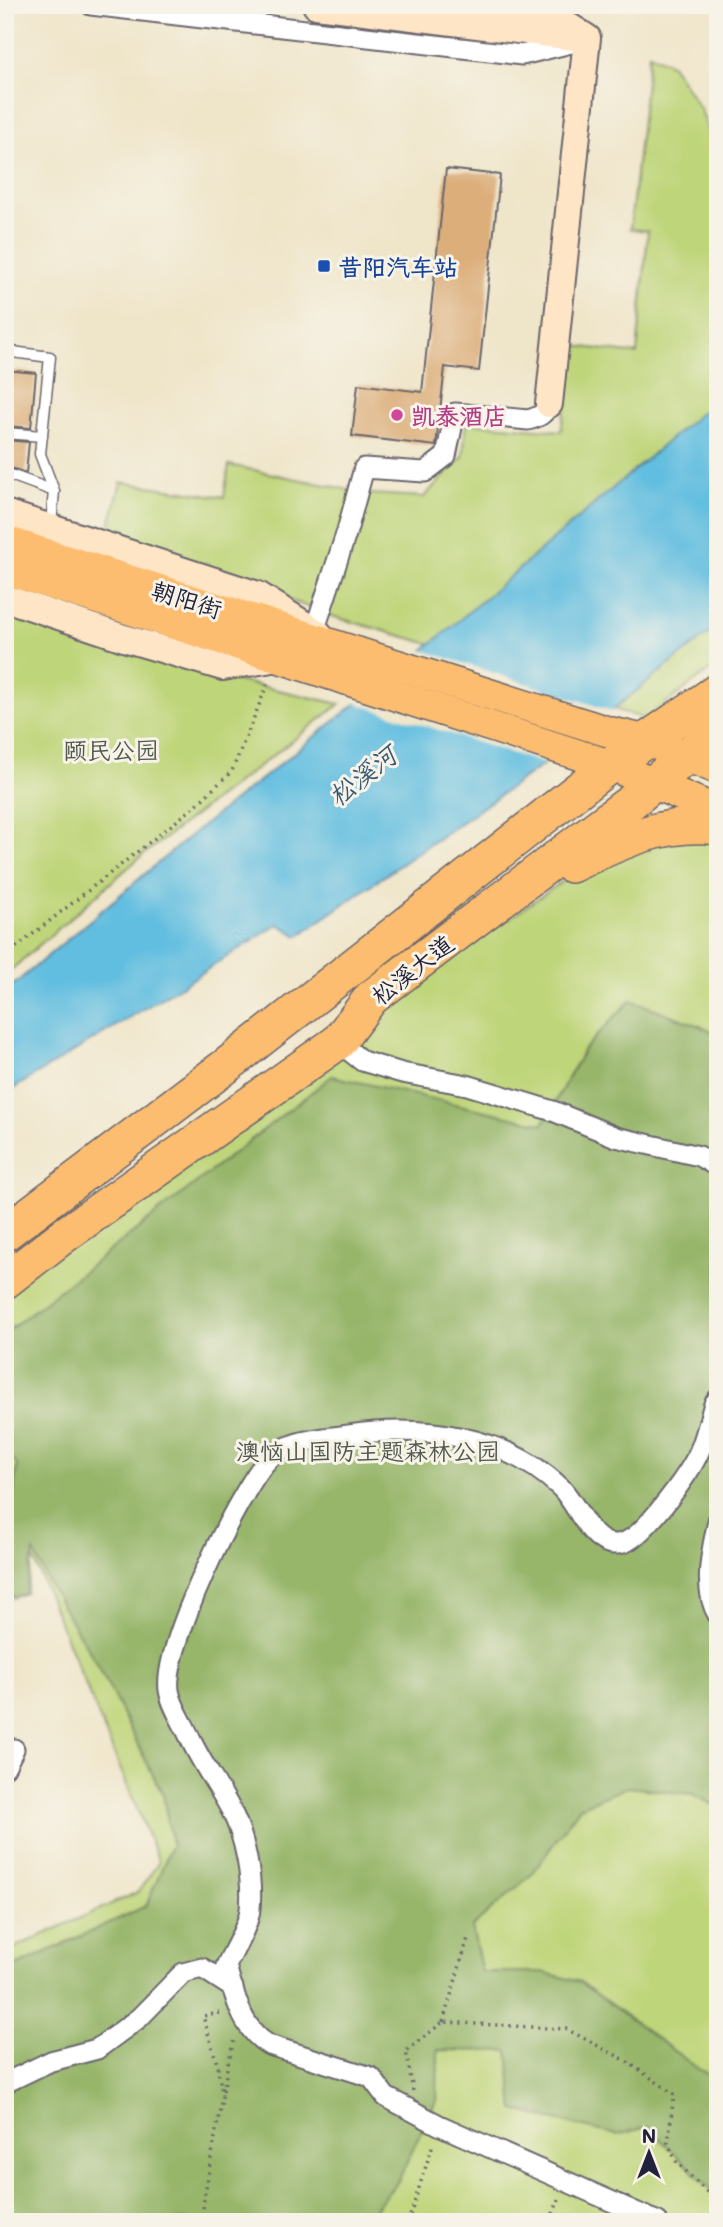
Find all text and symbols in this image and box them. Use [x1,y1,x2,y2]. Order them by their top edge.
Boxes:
place label: 昔阳汽车站 [338,251,458,282]
marker: 昔阳汽车站 [316,258,332,274]
place label: 凯泰酒店 [411,400,507,431]
marker: 凯泰酒店 [389,407,405,423]
street label: 朝阳街 [148,574,226,624]
park label: 颐民公园 [63,734,159,765]
water label: 松溪河 [321,735,406,812]
street label: 松溪大道 [365,927,459,1011]
park label: 澳恼山国防主题森林公园 [236,1435,500,1466]
north arrow [614,2118,684,2188]
text: N [642,2123,656,2148]

